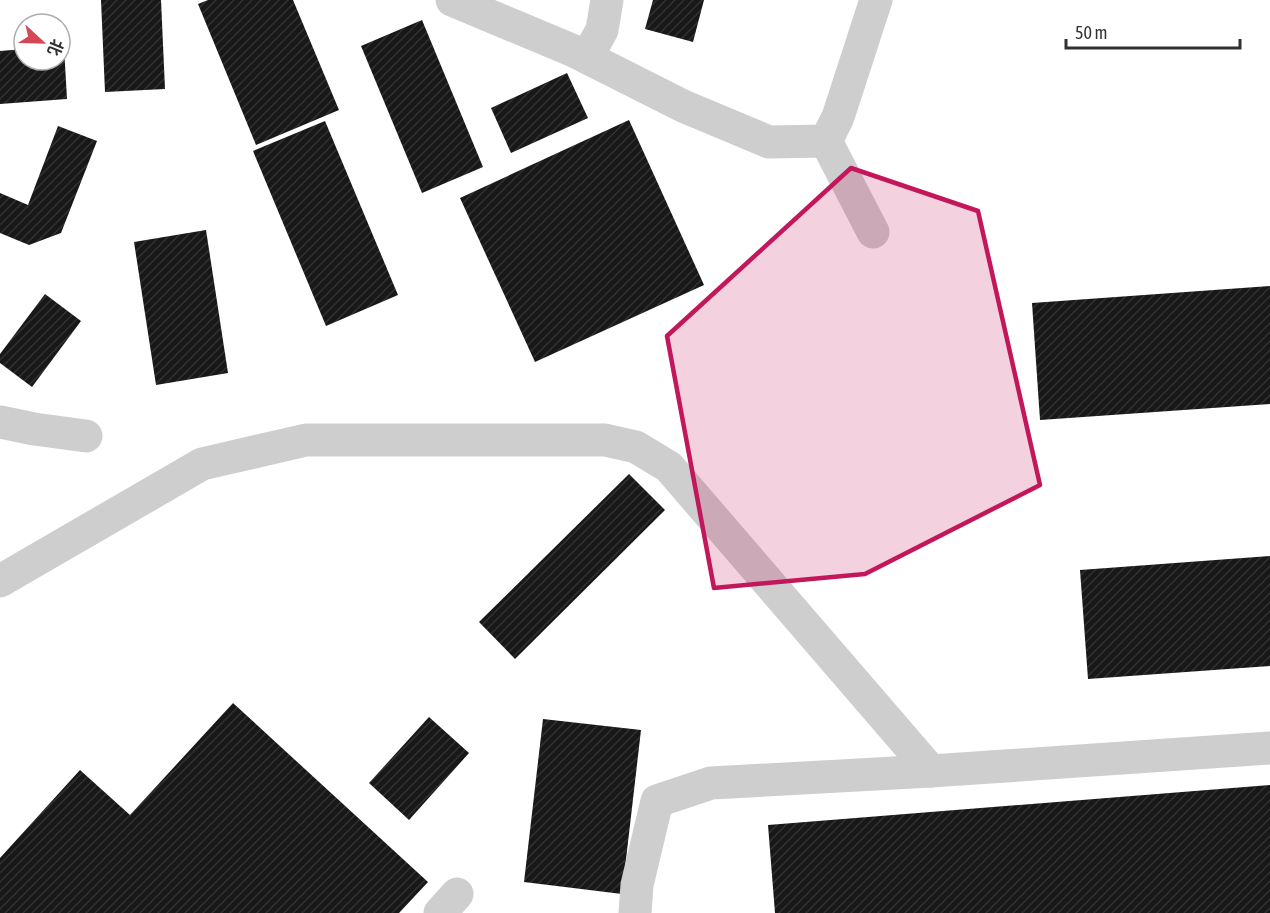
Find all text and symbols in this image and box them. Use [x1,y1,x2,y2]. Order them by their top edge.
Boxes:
north arrow [12,12,72,72]
scale bar [1066,12,1240,50]
text: 50 m [1075,22,1107,43]
text: 北 [45,37,67,58]

